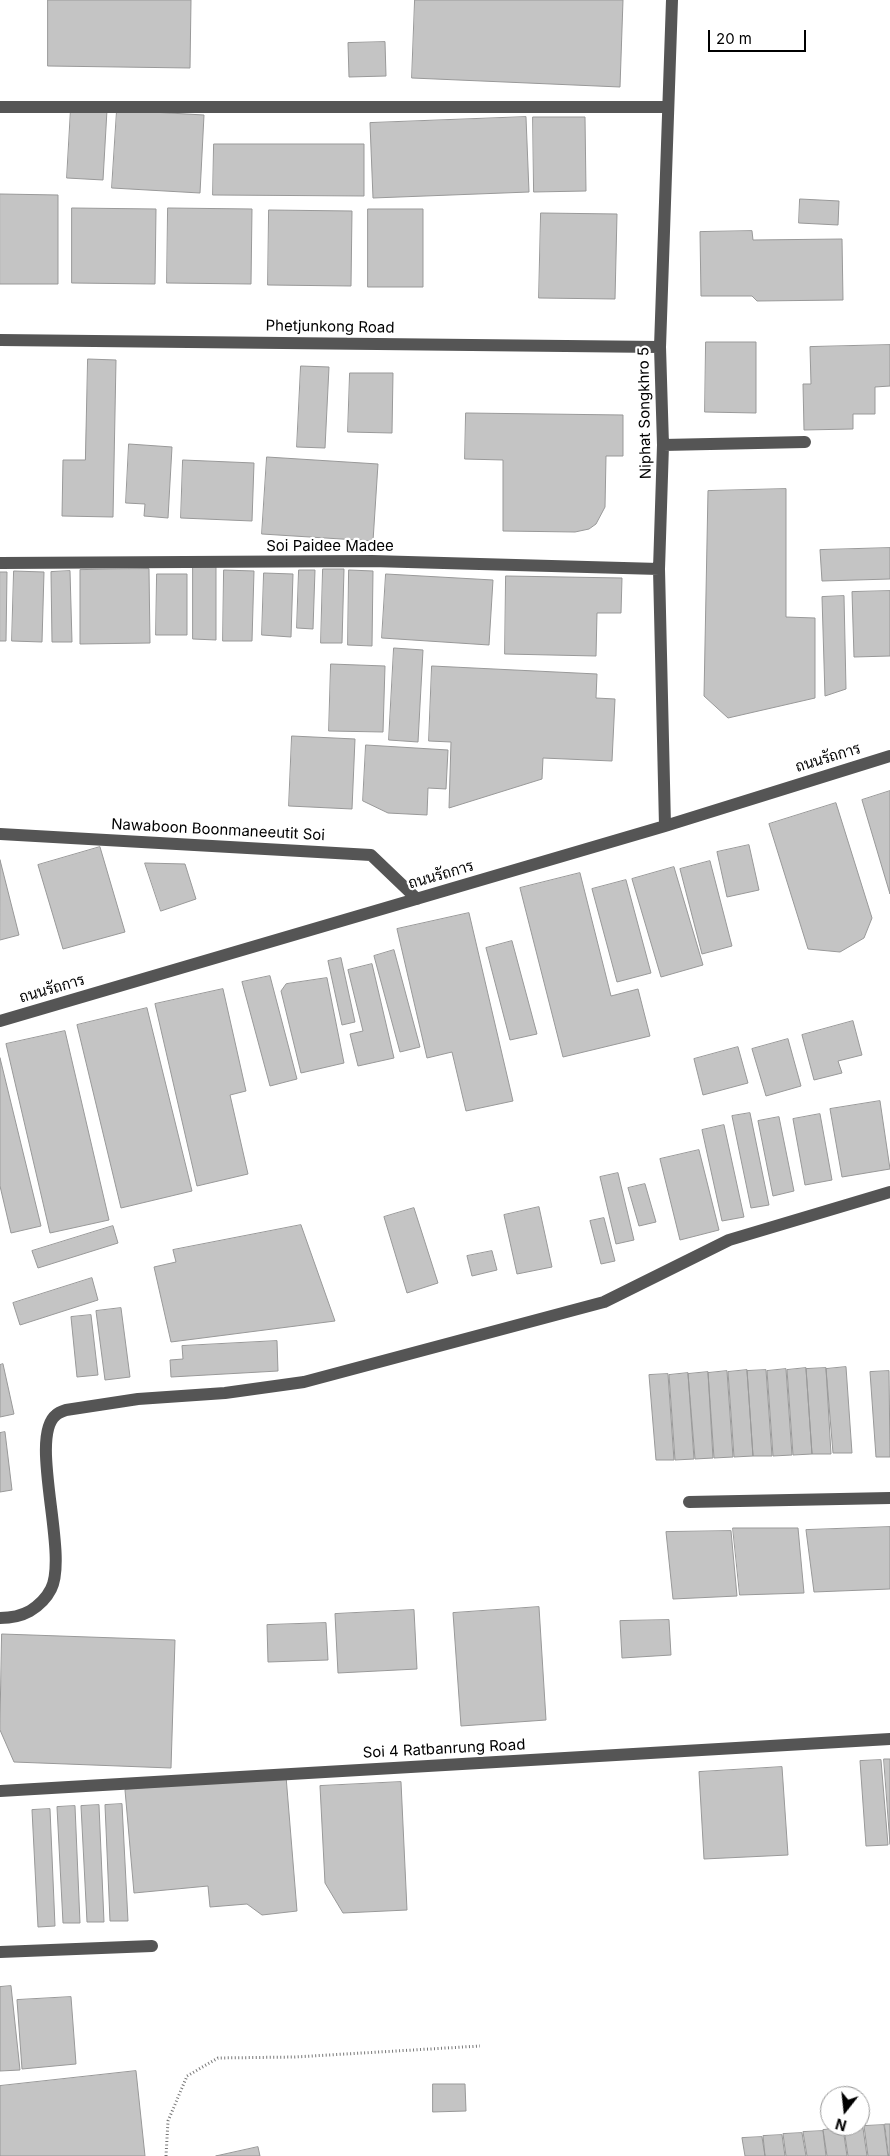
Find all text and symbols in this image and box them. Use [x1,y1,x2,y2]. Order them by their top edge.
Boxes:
scale bar [710,20,808,52]
text: 20 m [716,29,752,48]
street label: Phetjunkong Road [265,317,395,337]
street label: Niphat Songkhro 5 [635,347,655,479]
street label: Soi Paidee Madee [266,537,394,555]
street label: ถนนรัถการ [793,740,863,776]
street label: Nawaboon Boonmaneeutit Soi [111,815,325,845]
street label: ถนนรัถการ [406,857,476,893]
street label: ถนนรัถการ [17,971,87,1007]
street label: Soi 4 Ratbanrung Road [362,1736,526,1762]
north arrow [820,2086,870,2136]
text: N [834,2115,848,2135]

